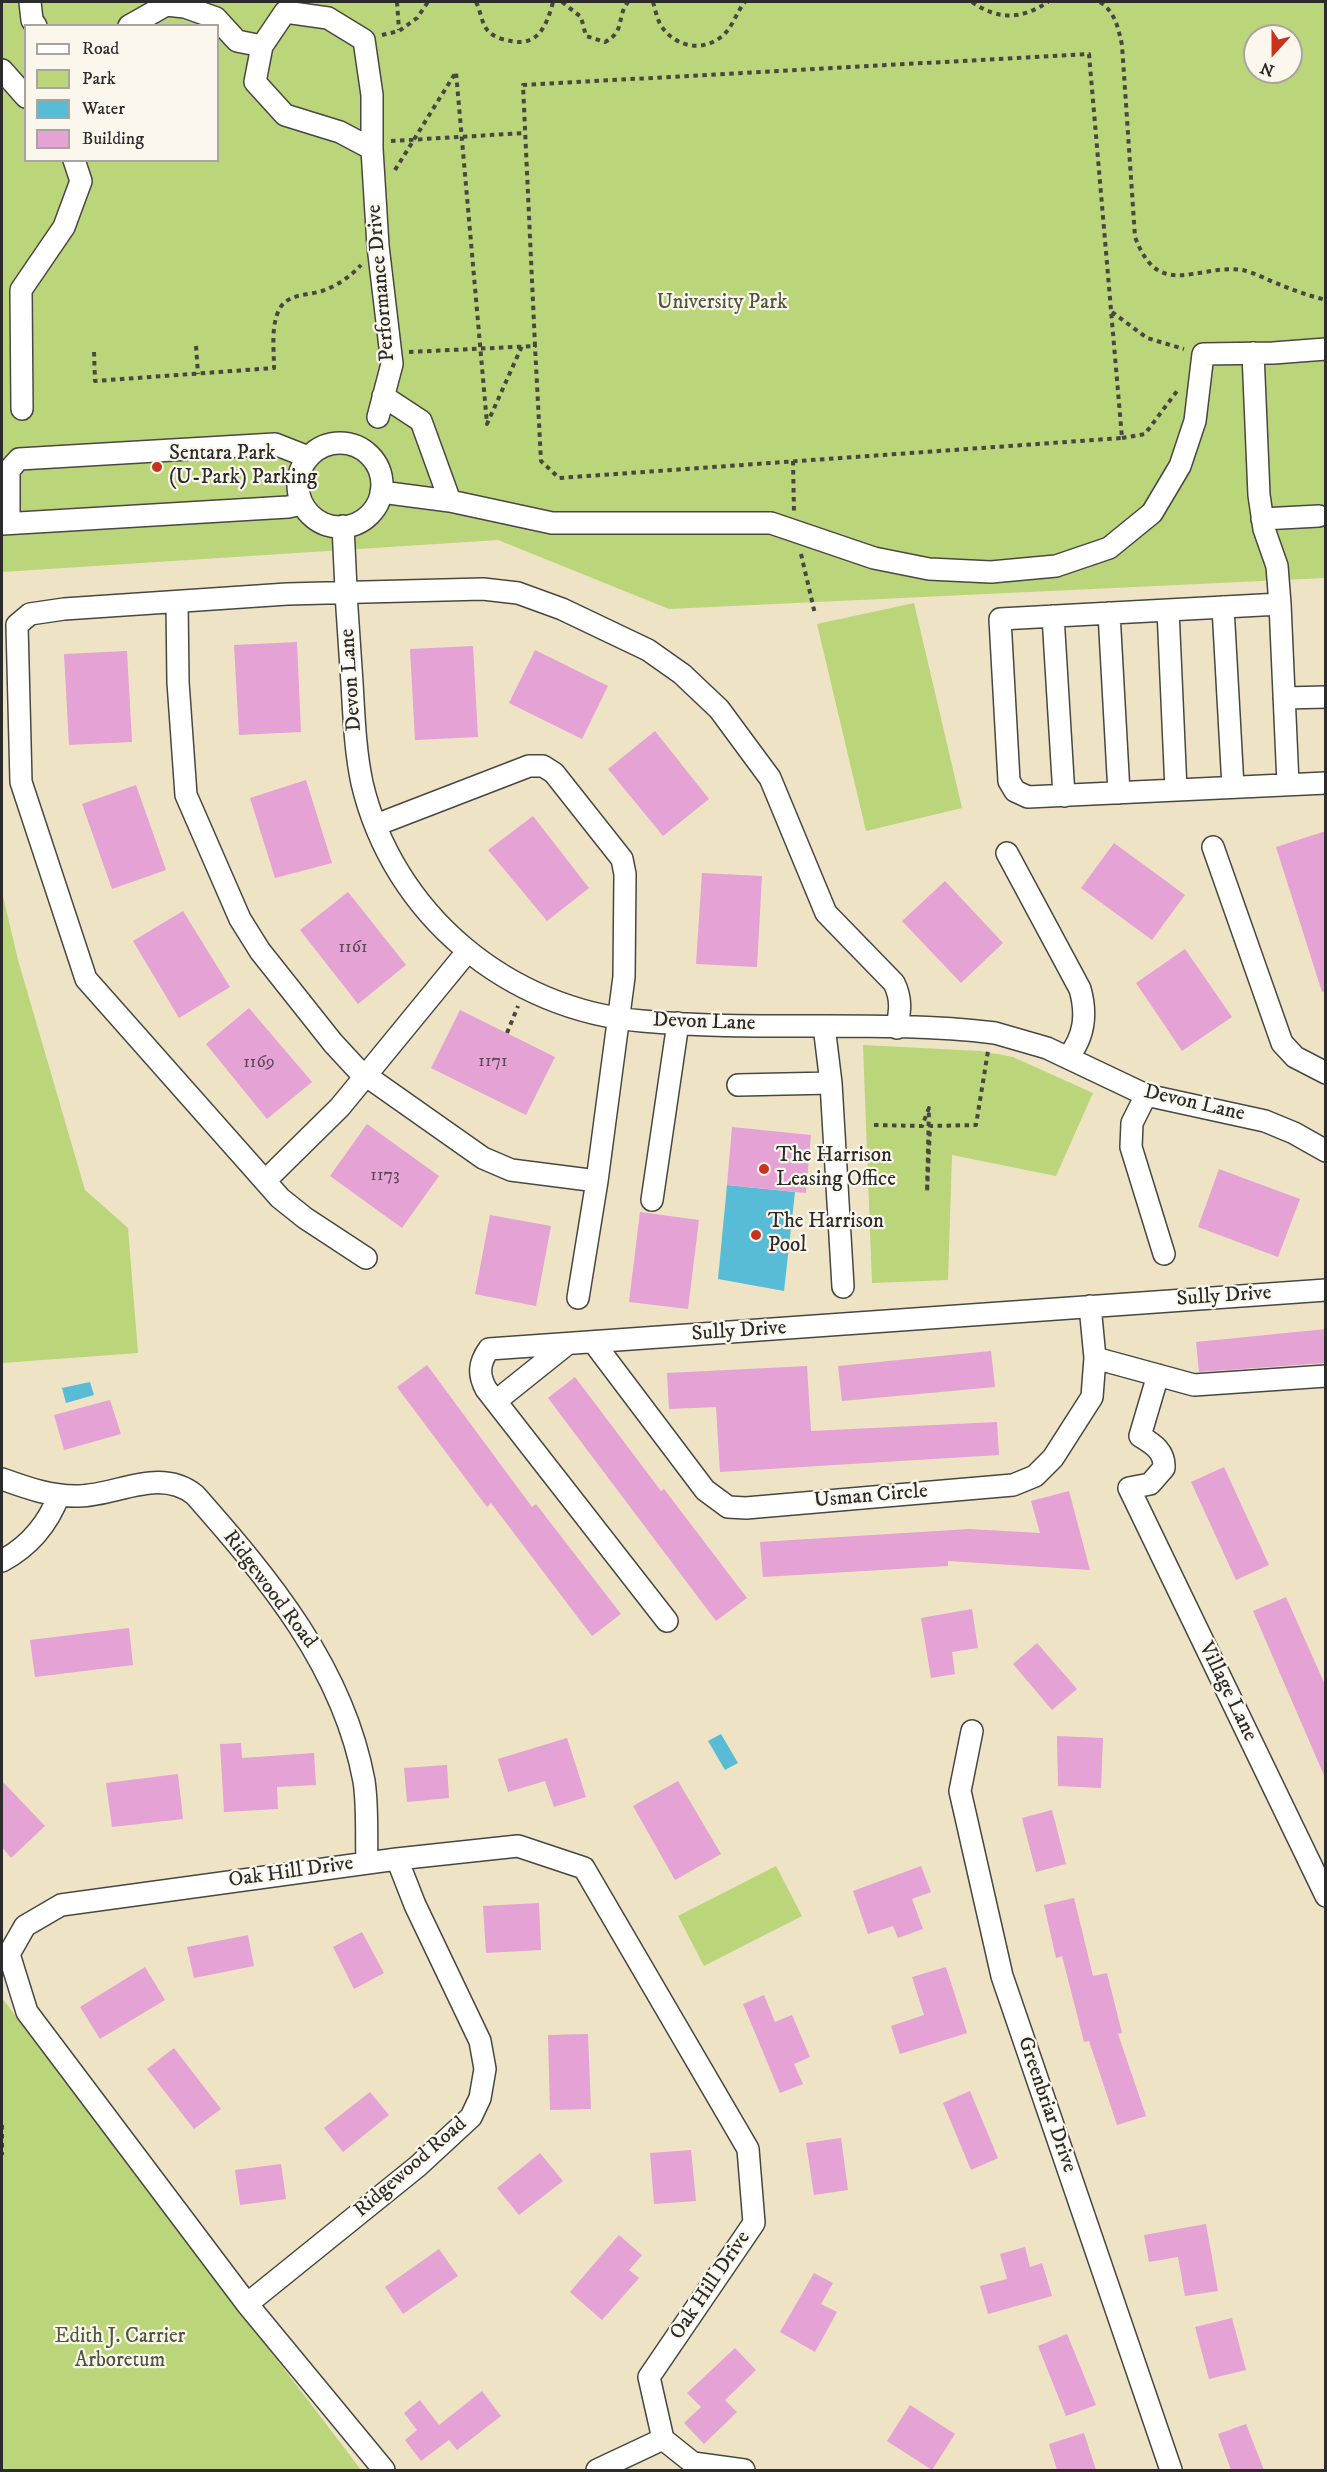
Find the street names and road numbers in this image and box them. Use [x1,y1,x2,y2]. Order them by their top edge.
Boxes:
street label: Performance Drive [363,203,401,363]
street label: Devon Lane [336,628,368,732]
street label: Devon Lane [652,1009,756,1037]
street label: Devon Lane [1141,1080,1247,1128]
street label: Sully Drive [1176,1281,1272,1313]
street label: Sully Drive [691,1316,787,1348]
street label: Usman Circle [813,1479,929,1515]
street label: Ridgewood Road [216,1526,322,1654]
street label: Village Lane [1192,1638,1262,1746]
street label: Oak Hill Drive [227,1852,355,1894]
street label: Greenbriar Drive [1011,2034,1081,2176]
street label: Ridgewood Road [350,2112,472,2224]
street label: Oak Hill Drive [665,2227,757,2345]

